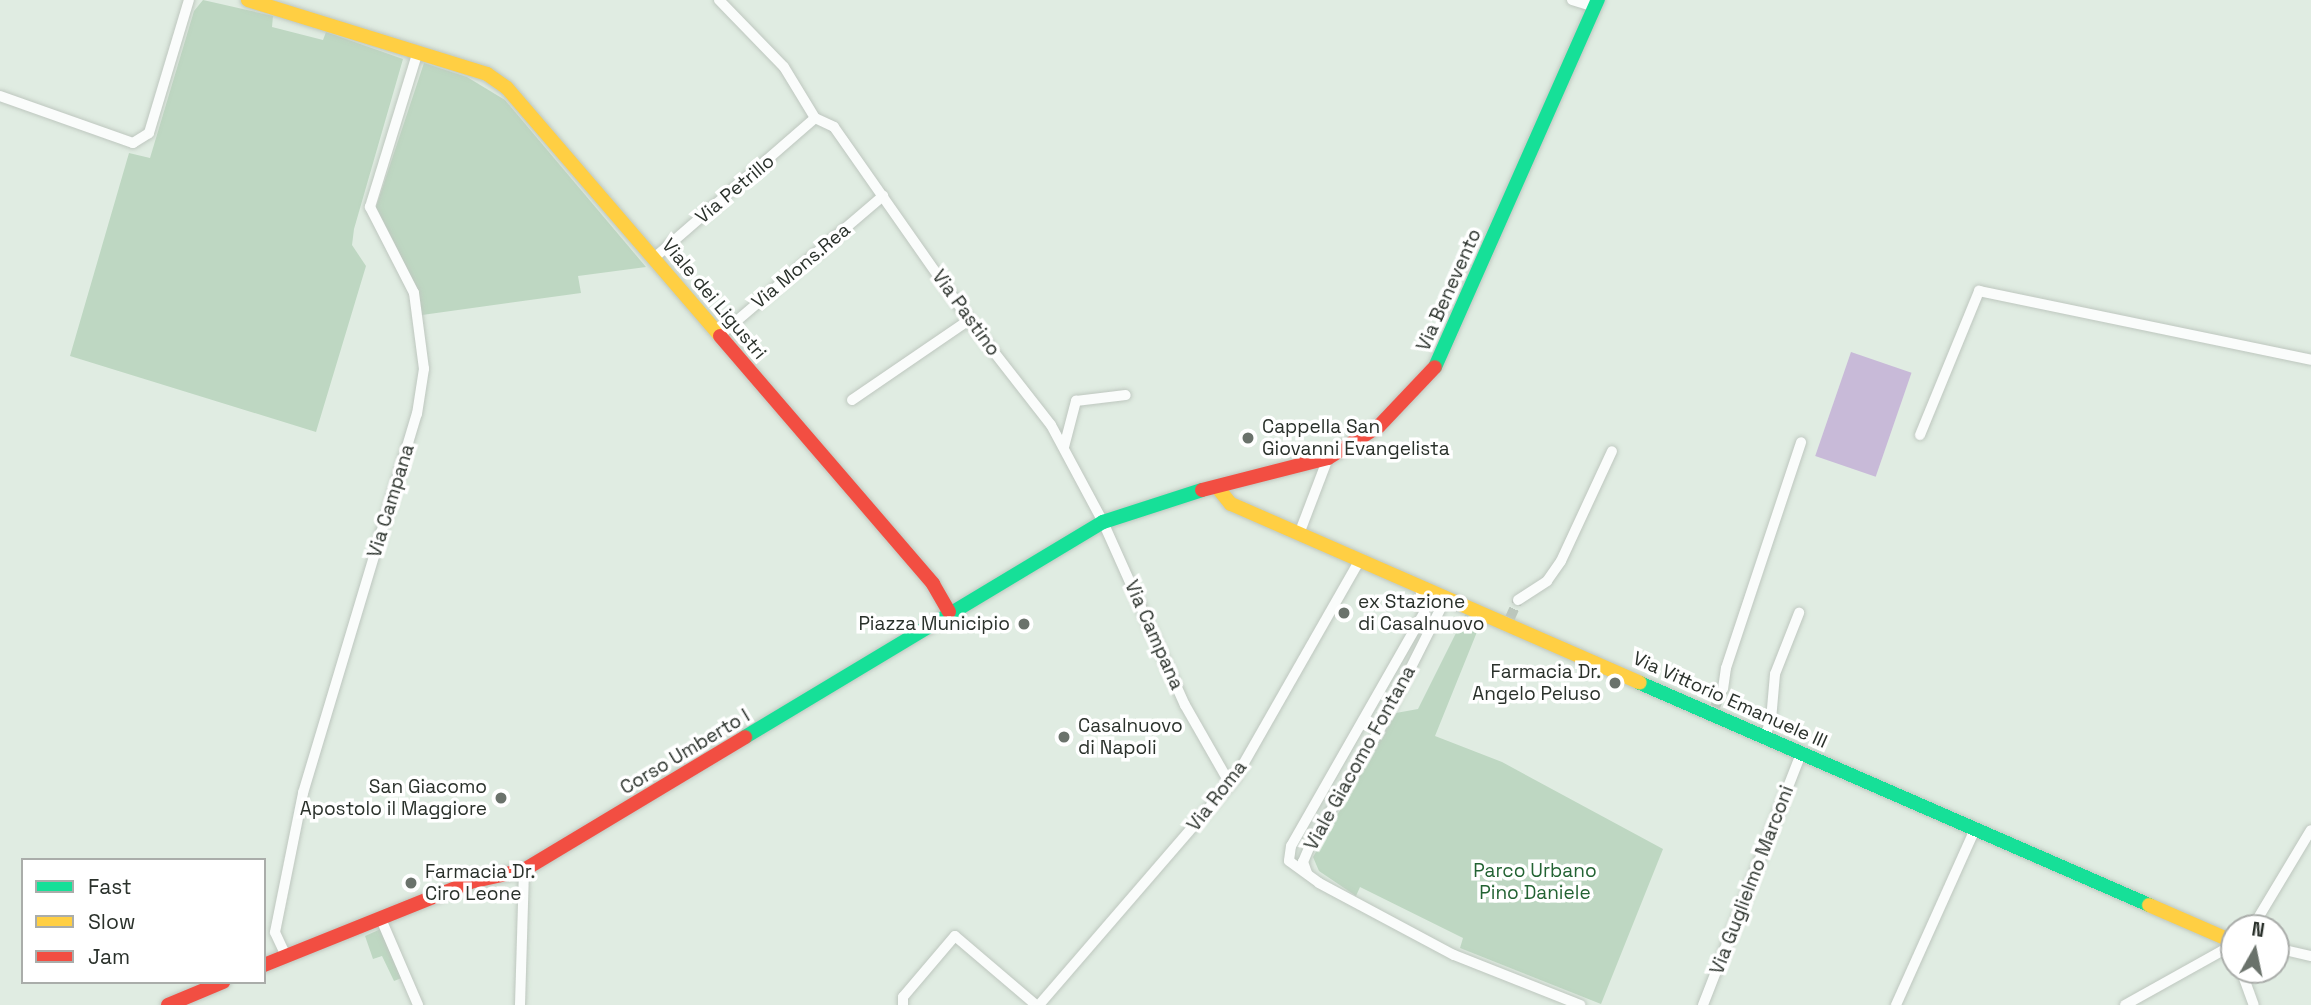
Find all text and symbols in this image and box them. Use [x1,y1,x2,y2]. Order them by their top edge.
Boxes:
street label: Via Petrillo [691,149,779,229]
street label: Via Mons.Rea [747,218,855,314]
street label: Via Benevento [1412,225,1486,355]
street label: Viale dei Ligustri [657,234,771,364]
street label: Via Pastino [927,266,1005,360]
place label: Cappella San Giovanni Evangelista [1262,416,1450,460]
marker: Cappella San Giovanni Evangelista [1240,430,1256,446]
street label: Via Campana [363,442,419,560]
street label: Via Campana [1120,577,1188,693]
place label: ex Stazione di Casalnuovo [1358,591,1484,635]
marker: ex Stazione di Casalnuovo [1336,605,1352,621]
place label: Piazza Municipio [858,613,1010,635]
marker: Piazza Municipio [1016,616,1032,632]
street label: Via Vittorio Emanuele III [1629,647,1831,753]
place label: Farmacia Dr. Angelo Peluso [1472,661,1601,705]
street label: Viale Giacomo Fontana [1300,662,1420,854]
marker: Farmacia Dr. Angelo Peluso [1607,675,1623,691]
street label: Corso Umberto I [616,704,754,800]
place label: Casalnuovo di Napoli [1078,715,1183,759]
marker: Casalnuovo di Napoli [1056,729,1072,745]
street label: Via Roma [1182,756,1252,836]
place label: San Giacomo Apostolo il Maggiore [300,776,487,820]
street label: Via Guglielmo Marconi [1705,782,1799,978]
marker: San Giacomo Apostolo il Maggiore [493,790,509,806]
legend [21,858,266,984]
park label: Parco Urbano Pino Daniele [1473,860,1597,904]
place label: Farmacia Dr. Ciro Leone [425,861,535,905]
text: Fast [88,873,132,900]
marker: Farmacia Dr. Ciro Leone [403,875,419,891]
text: Slow [88,908,136,935]
north arrow [2220,914,2290,984]
text: N [2250,916,2266,943]
text: Jam [88,943,130,970]

